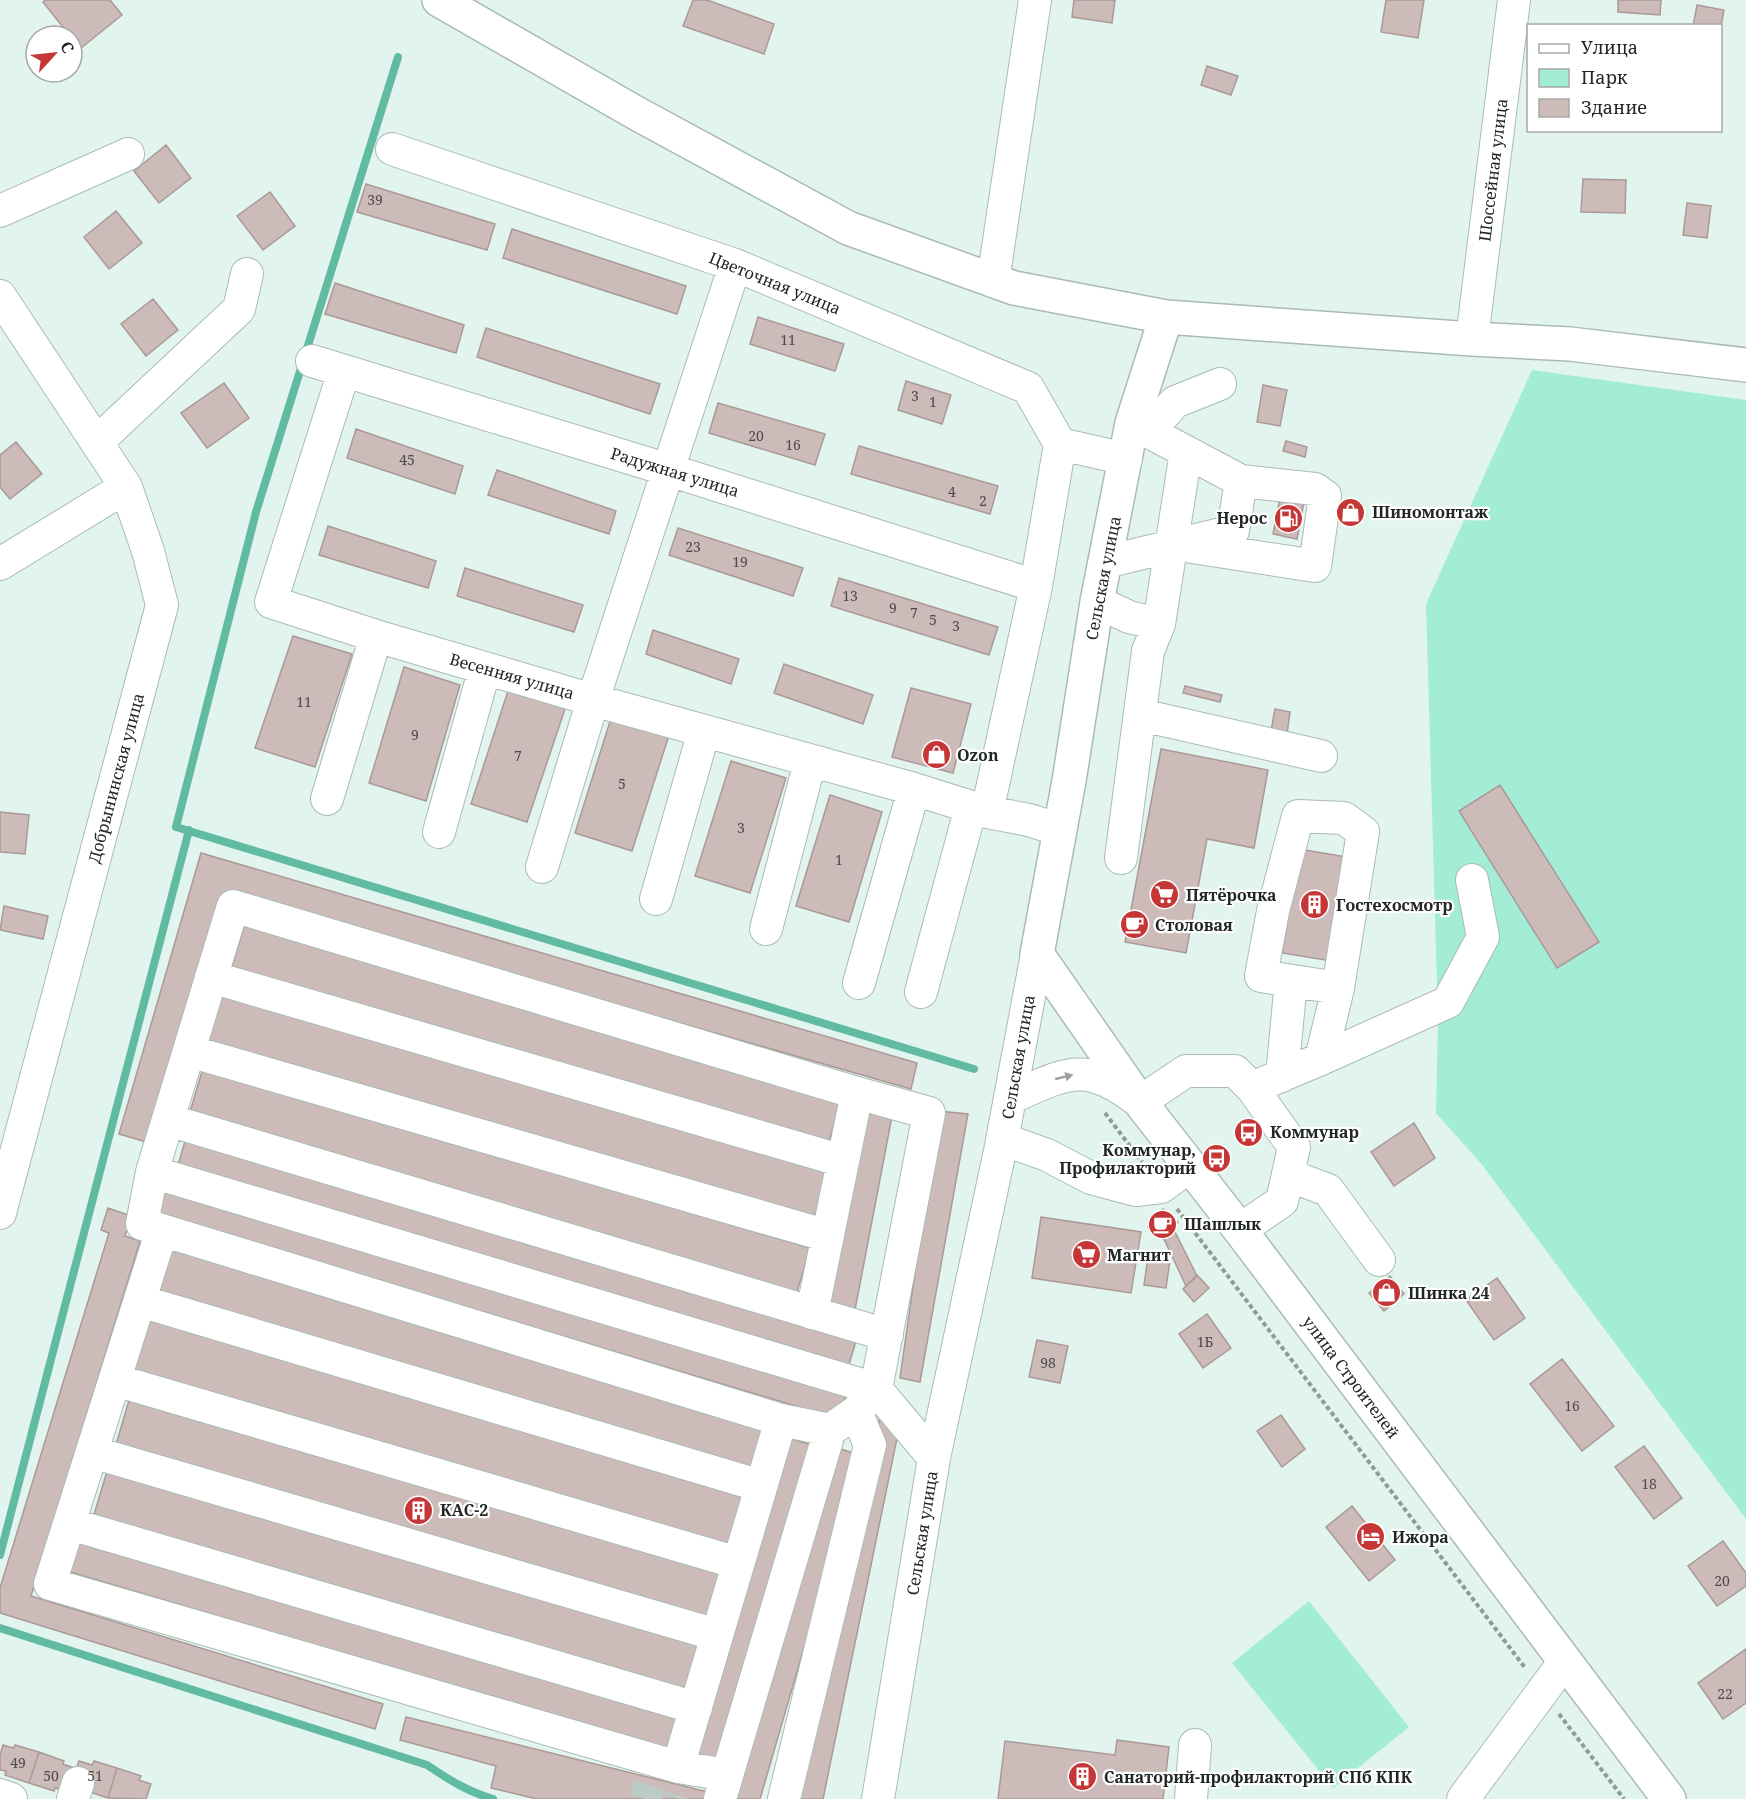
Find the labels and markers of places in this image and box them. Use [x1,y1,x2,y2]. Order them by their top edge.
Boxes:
shop icon: Шиномонтаж [1335,496,1367,528]
place label: Шиномонтаж [1372,501,1489,523]
fuel station icon: Нерос [1272,502,1304,534]
place label: Нерос [1217,507,1267,529]
shop icon: Ozon [920,739,952,771]
place label: Ozon [957,744,999,766]
supermarket icon: Пятёрочка [1149,879,1181,911]
place label: Пятёрочка [1186,884,1277,906]
building icon: Гостехосмотр [1299,889,1331,921]
place label: Гостехосмотр [1336,894,1453,916]
cafe icon: Столовая [1118,909,1150,941]
place label: Столовая [1155,914,1233,936]
bus stop icon: Коммунар [1233,1116,1265,1148]
place label: Коммунар [1270,1121,1359,1143]
place label: Коммунар, Профилакторий [1059,1139,1196,1179]
bus stop icon: Коммунар, Профилакторий [1201,1143,1233,1175]
cafe icon: Шашлык [1147,1208,1179,1240]
place label: Шашлык [1184,1213,1261,1235]
supermarket icon: Магнит [1070,1239,1102,1271]
place label: Магнит [1107,1244,1171,1266]
shop icon: Шинка 24 [1371,1277,1403,1309]
place label: Шинка 24 [1408,1282,1490,1304]
building icon: КАС-2 [403,1494,435,1526]
place label: КАС-2 [440,1499,488,1521]
hotel icon: Ижора [1355,1521,1387,1553]
place label: Ижора [1392,1526,1449,1548]
building icon: Санаторий-профилакторий СПб КПК [1067,1761,1099,1793]
place label: Санаторий-профилакторий СПб КПК [1104,1766,1412,1788]

